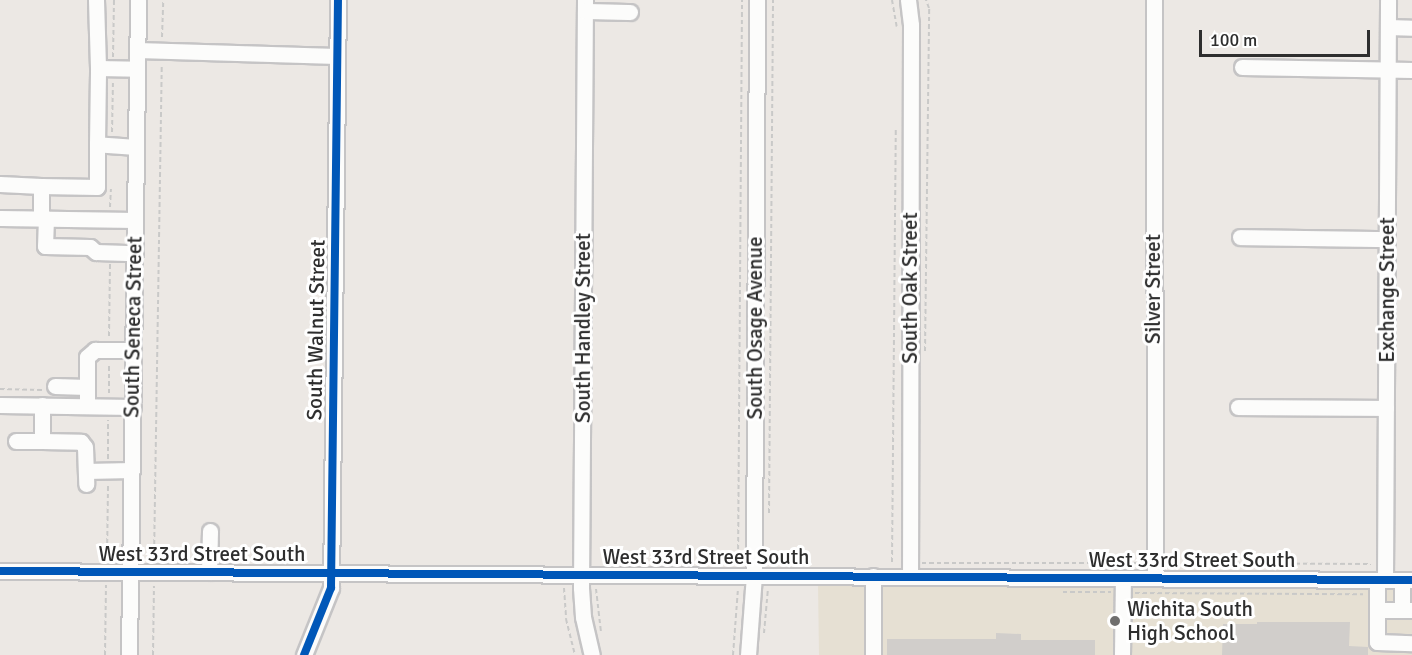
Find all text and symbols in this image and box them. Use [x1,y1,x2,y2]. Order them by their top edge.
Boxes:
scale bar [1202,18,1373,56]
text: 100 m [1210,29,1257,51]
street label: South Oak Street [897,212,923,364]
street label: Exchange Street [1374,217,1400,363]
street label: South Handley Street [570,233,596,423]
street label: Silver Street [1140,234,1166,344]
street label: South Seneca Street [119,236,147,418]
street label: South Osage Avenue [742,237,768,419]
street label: South Walnut Street [302,239,330,421]
street label: West 33rd Street South [99,541,305,567]
street label: West 33rd Street South [603,544,809,570]
street label: West 33rd Street South [1089,547,1295,573]
place label: Wichita South High School [1127,596,1253,646]
marker: Wichita South High School [1108,614,1122,628]

